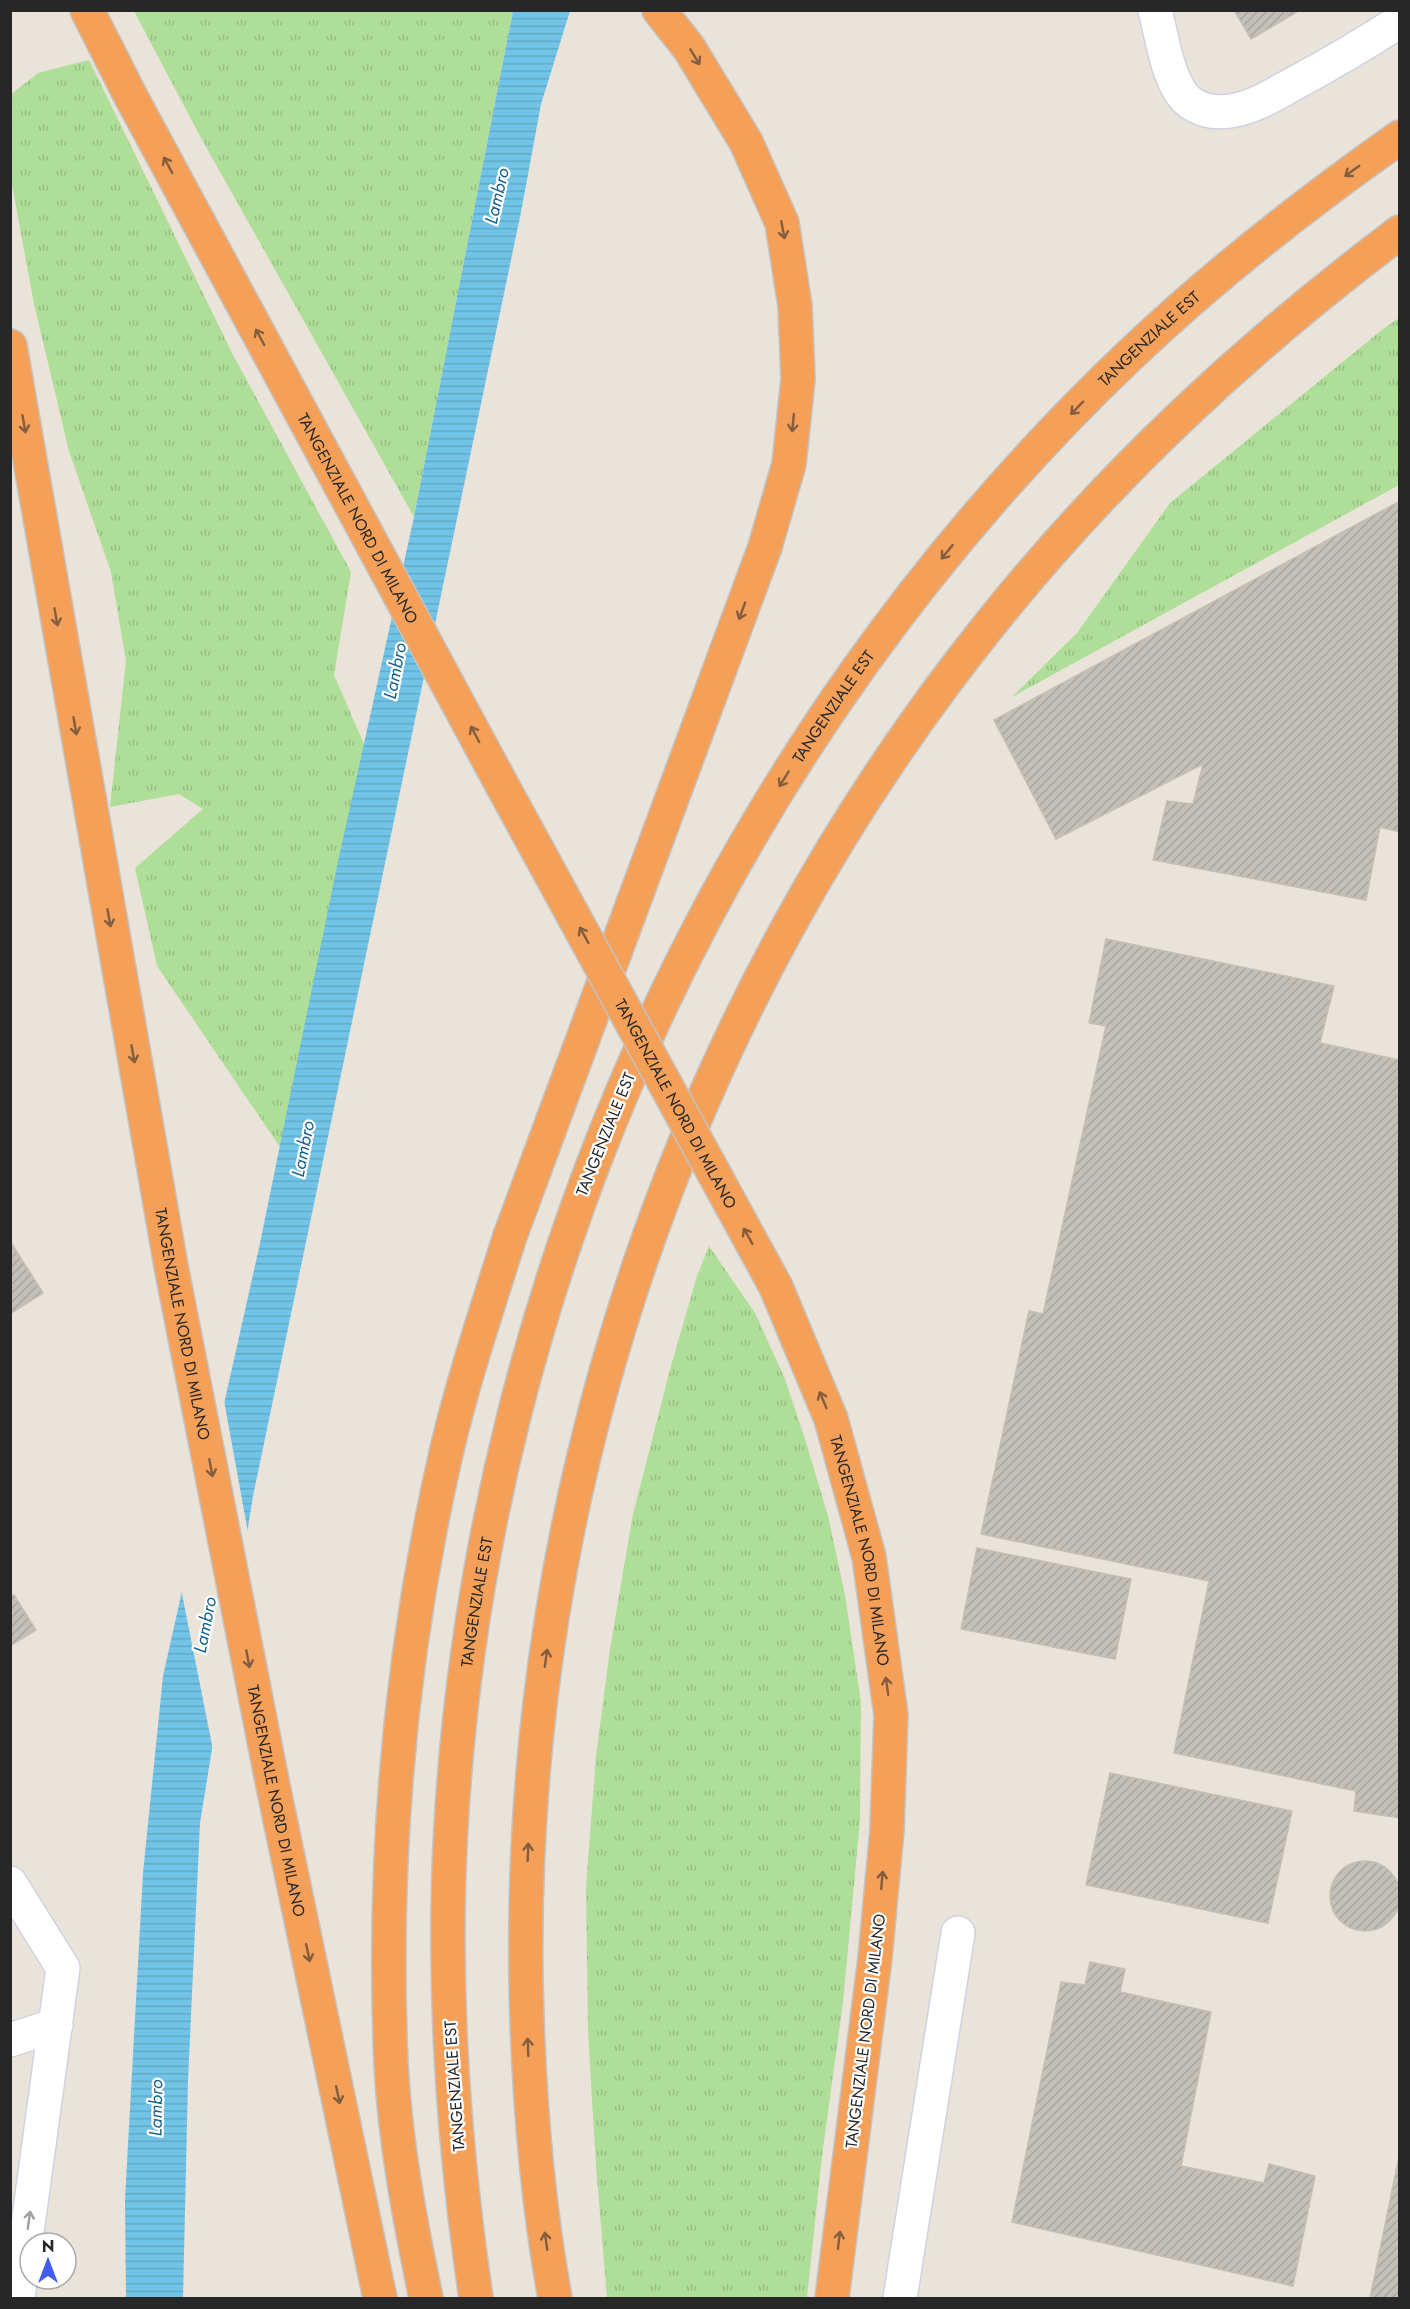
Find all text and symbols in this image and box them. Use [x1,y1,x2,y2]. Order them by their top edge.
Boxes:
one-way arrow [689,48,701,65]
one-way arrow [162,157,174,174]
one-way arrow [1344,164,1360,177]
water label: Lambro [478,165,516,227]
one-way arrow [777,220,789,239]
street label: TANGENZIALE EST [1093,285,1206,392]
one-way arrow [254,329,266,346]
one-way arrow [1070,400,1085,415]
street label: TANGENZIALE NORD DI MILANO [292,409,424,628]
one-way arrow [787,413,798,433]
one-way arrow [19,414,30,434]
one-way arrow [941,544,954,560]
one-way arrow [735,601,746,620]
one-way arrow [51,606,62,626]
water label: Lambro [377,640,413,701]
street label: TANGENZIALE EST [787,645,880,767]
one-way arrow [70,716,81,736]
one-way arrow [469,725,480,743]
one-way arrow [778,770,790,787]
one-way arrow [104,908,115,928]
one-way arrow [578,927,589,945]
street label: TANGENZIALE NORD DI MILANO [609,995,742,1213]
one-way arrow [128,1044,139,1063]
street label: TANGENZIALE EST [570,1068,641,1199]
water label: Lambro [285,1118,321,1179]
street label: TANGENZIALE NORD DI MILANO [149,1206,216,1442]
one-way arrow [742,1228,754,1245]
one-way arrow [817,1391,828,1409]
street label: TANGENZIALE NORD DI MILANO [824,1432,895,1667]
one-way arrow [206,1458,217,1477]
street label: TANGENZIALE EST [455,1535,499,1669]
water label: Lambro [187,1594,223,1655]
one-way arrow [540,1648,551,1668]
one-way arrow [243,1649,254,1669]
one-way arrow [881,1676,892,1696]
street label: TANGENZIALE NORD DI MILANO [241,1683,311,1919]
one-way arrow [522,1842,534,1862]
one-way arrow [877,1871,888,1891]
street label: TANGENZIALE NORD DI MILANO [840,1913,891,2150]
one-way arrow [303,1944,315,1963]
street label: TANGENZIALE EST [438,2019,471,2152]
one-way arrow [523,2037,534,2057]
water label: Lambro [143,2079,170,2137]
one-way arrow [333,2084,344,2104]
one-way arrow [24,2210,35,2230]
north arrow [18,2231,78,2291]
one-way arrow [541,2231,552,2251]
one-way arrow [834,2231,845,2251]
text: N [42,2235,54,2258]

